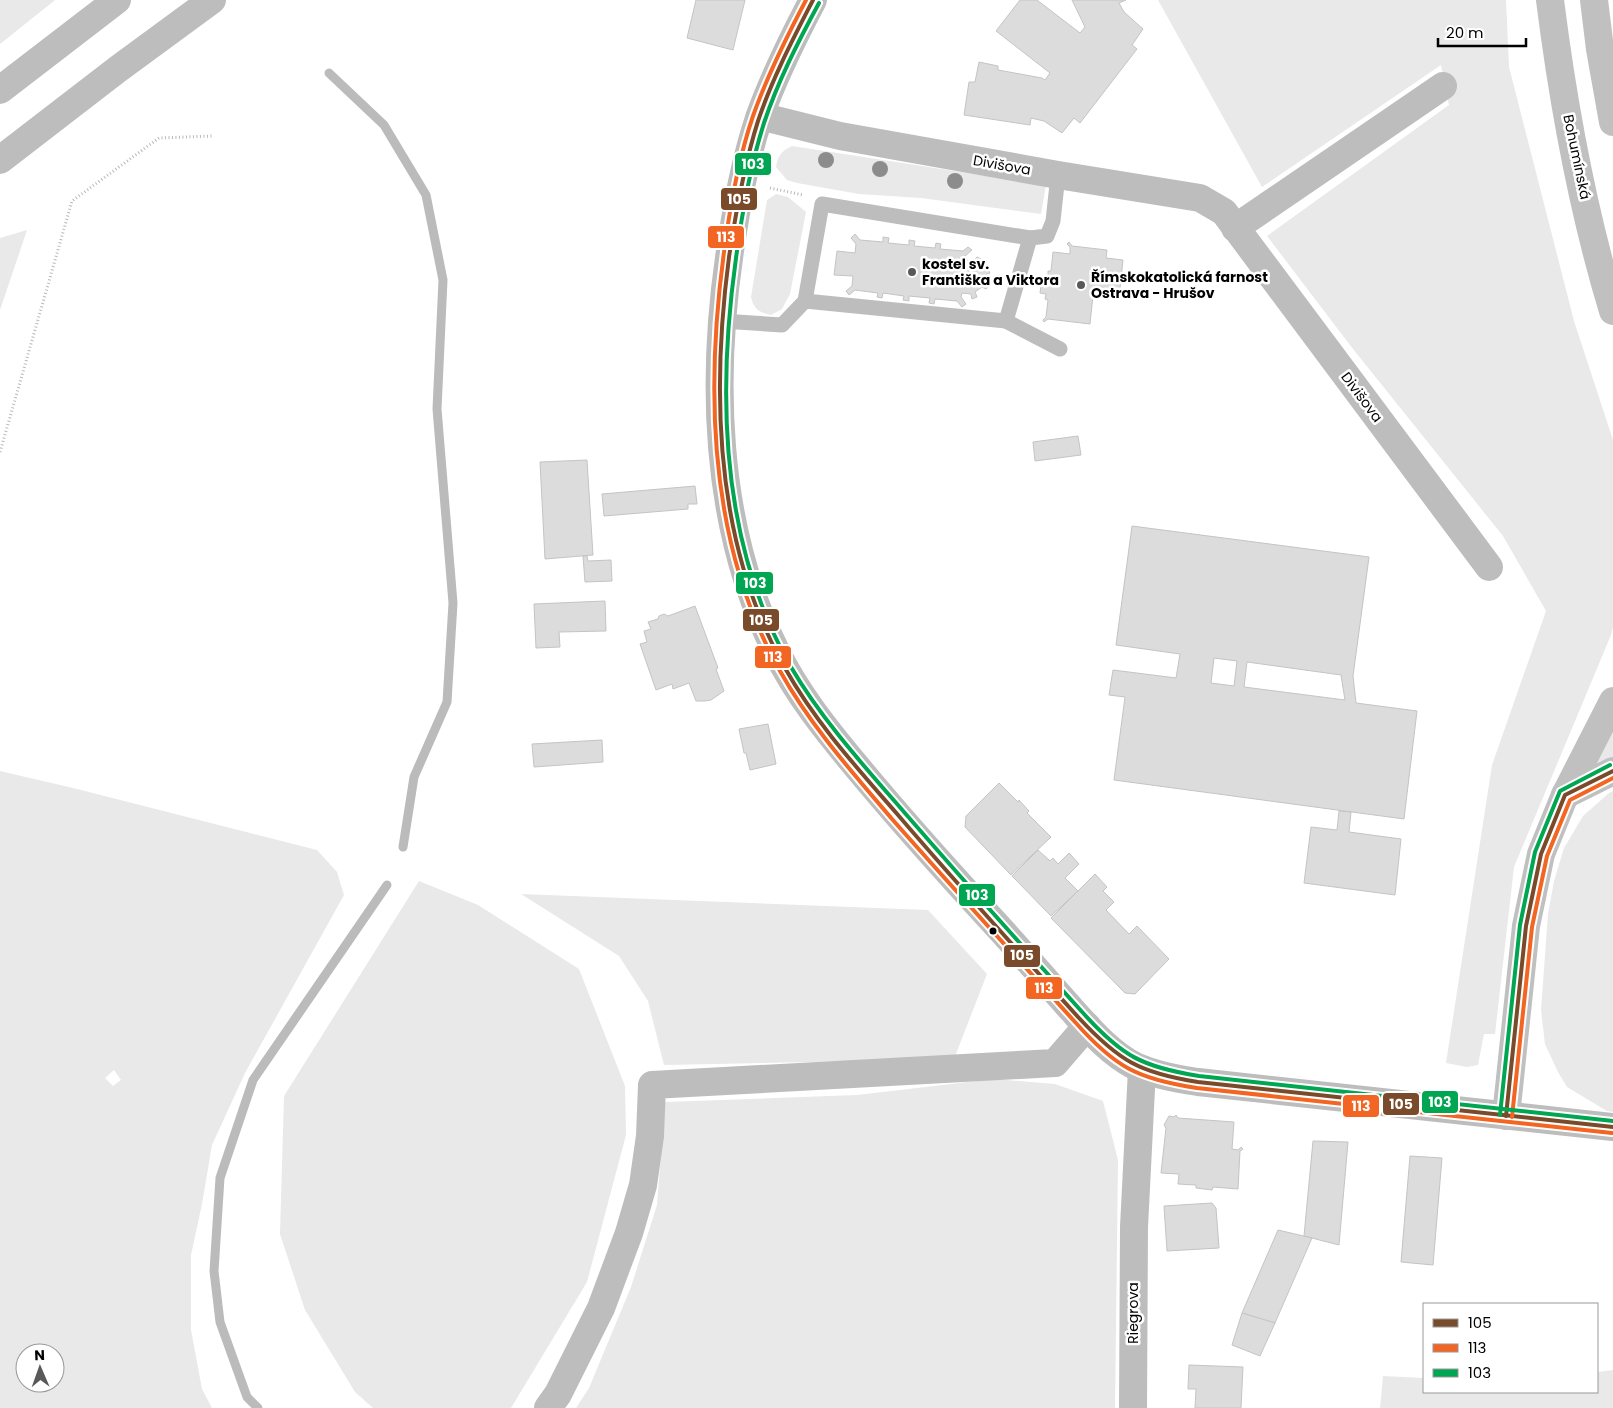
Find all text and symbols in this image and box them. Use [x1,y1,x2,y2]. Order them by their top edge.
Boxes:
scale bar [1438,15,1526,47]
text: 20 m [1446,22,1484,43]
street label: Bohumínská [1558,113,1596,201]
street label: Divišova [972,150,1032,180]
line badge: 103 [734,152,772,176]
text: 103 [742,154,764,174]
line badge: 105 [720,187,758,211]
text: 105 [727,189,751,209]
line badge: 113 [707,225,745,249]
text: 113 [717,227,736,247]
place label: kostel sv. Františka a Viktora [922,254,1059,290]
marker: kostel sv. Františka a Viktora [906,266,918,278]
place label: Římskokatolická farnost Ostrava - Hrušov [1091,267,1268,303]
marker: Římskokatolická farnost Ostrava - Hrušov [1075,279,1087,291]
street label: Divišova [1336,368,1388,426]
line badge: 103 [735,571,774,595]
text: 103 [744,573,766,593]
line badge: 105 [742,608,780,632]
text: 105 [749,610,773,630]
line badge: 113 [754,645,792,669]
text: 113 [764,647,783,667]
line badge: 103 [958,883,996,907]
text: 103 [966,885,988,905]
unlabelled marker [988,926,998,936]
line badge: 105 [1003,944,1041,968]
text: 105 [1010,945,1034,965]
line badge: 113 [1025,976,1063,1000]
text: 113 [1035,978,1054,998]
line badge: 103 [1421,1090,1459,1114]
line badge: 105 [1382,1092,1420,1116]
text: 103 [1429,1092,1451,1112]
line badge: 113 [1342,1094,1380,1118]
text: 105 [1389,1094,1413,1114]
text: 113 [1352,1096,1371,1116]
street label: Riegrova [1123,1282,1143,1344]
legend [1423,1303,1598,1393]
text: 105 [1468,1312,1492,1333]
text: 113 [1468,1337,1486,1358]
north arrow [15,1343,65,1393]
text: N [34,1345,45,1365]
text: 103 [1468,1362,1491,1383]

